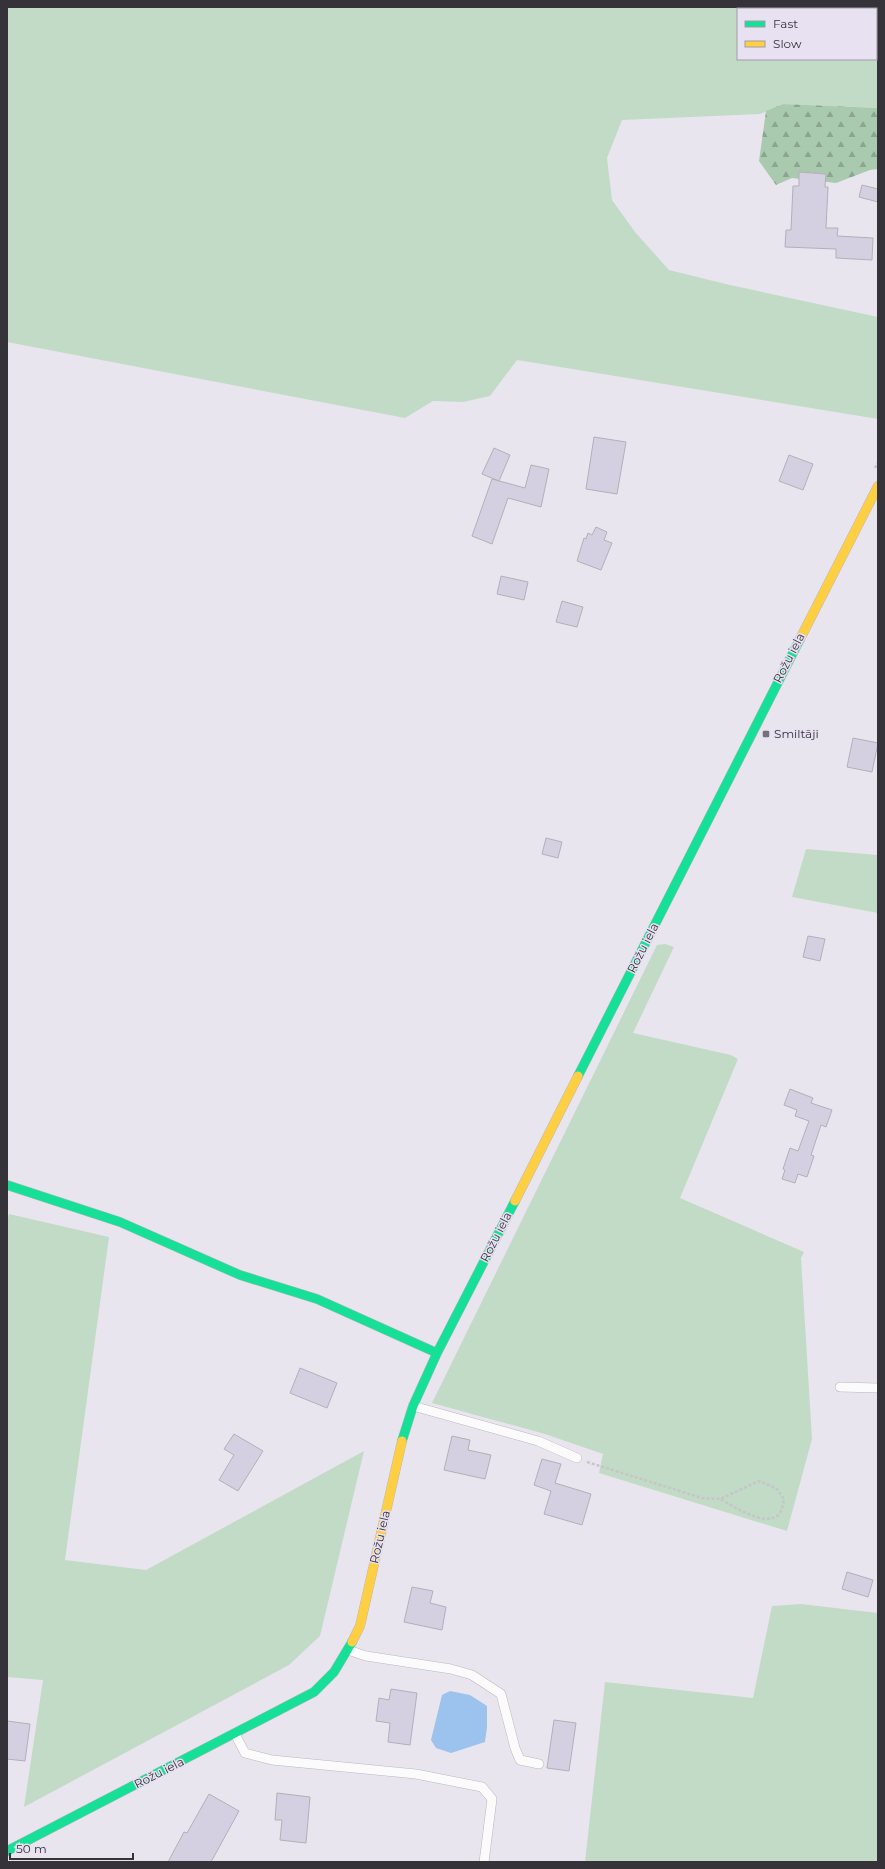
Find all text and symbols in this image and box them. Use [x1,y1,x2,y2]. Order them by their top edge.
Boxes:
legend [737,8,877,60]
text: Fast [773,16,798,31]
text: Slow [773,36,802,51]
street label: Rožu iela [770,630,808,685]
place label: Smiltāji [774,726,819,741]
marker: Smiltāji [761,729,771,739]
street label: Rožu iela [624,920,662,975]
street label: Rožu iela [477,1209,515,1264]
street label: Rožu iela [366,1509,393,1565]
street label: Rožu iela [131,1754,186,1792]
scale bar [10,1835,133,1861]
text: 50 m [16,1841,47,1856]

